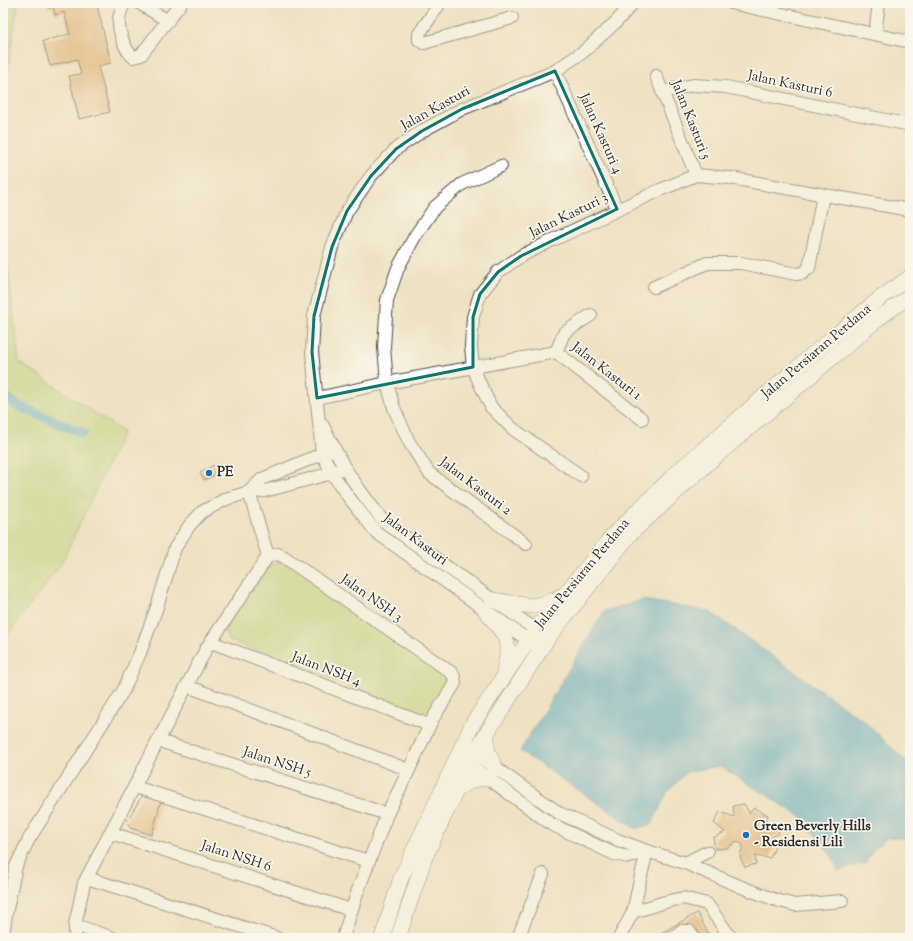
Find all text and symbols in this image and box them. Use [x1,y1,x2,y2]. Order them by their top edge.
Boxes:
street label: Jalan Kasturi 6 [745,66,834,104]
street label: Jalan Kasturi 5 [665,76,715,163]
street label: Jalan Kasturi [397,82,474,137]
street label: Jalan Kasturi 4 [573,90,627,178]
street label: Jalan Kasturi 3 [526,188,612,244]
street label: Jalan Persiaran Perdana [757,300,877,405]
street label: Jalan Kasturi 1 [566,338,645,406]
street label: Jalan Kasturi 2 [434,453,516,521]
place label: PE [217,463,234,483]
marker: PE [204,468,214,478]
street label: Jalan Kasturi [378,508,452,571]
street label: Jalan Persiaran Perdana [530,514,635,634]
street label: Jalan NSH 3 [335,570,406,628]
street label: Jalan NSH 4 [288,647,364,692]
street label: Jalan NSH 5 [239,742,314,783]
place label: Green Beverly Hills - Residensi Lili [754,817,871,853]
marker: Green Beverly Hills - Residensi Lili [741,830,751,840]
street label: Jalan NSH 6 [197,836,274,878]

